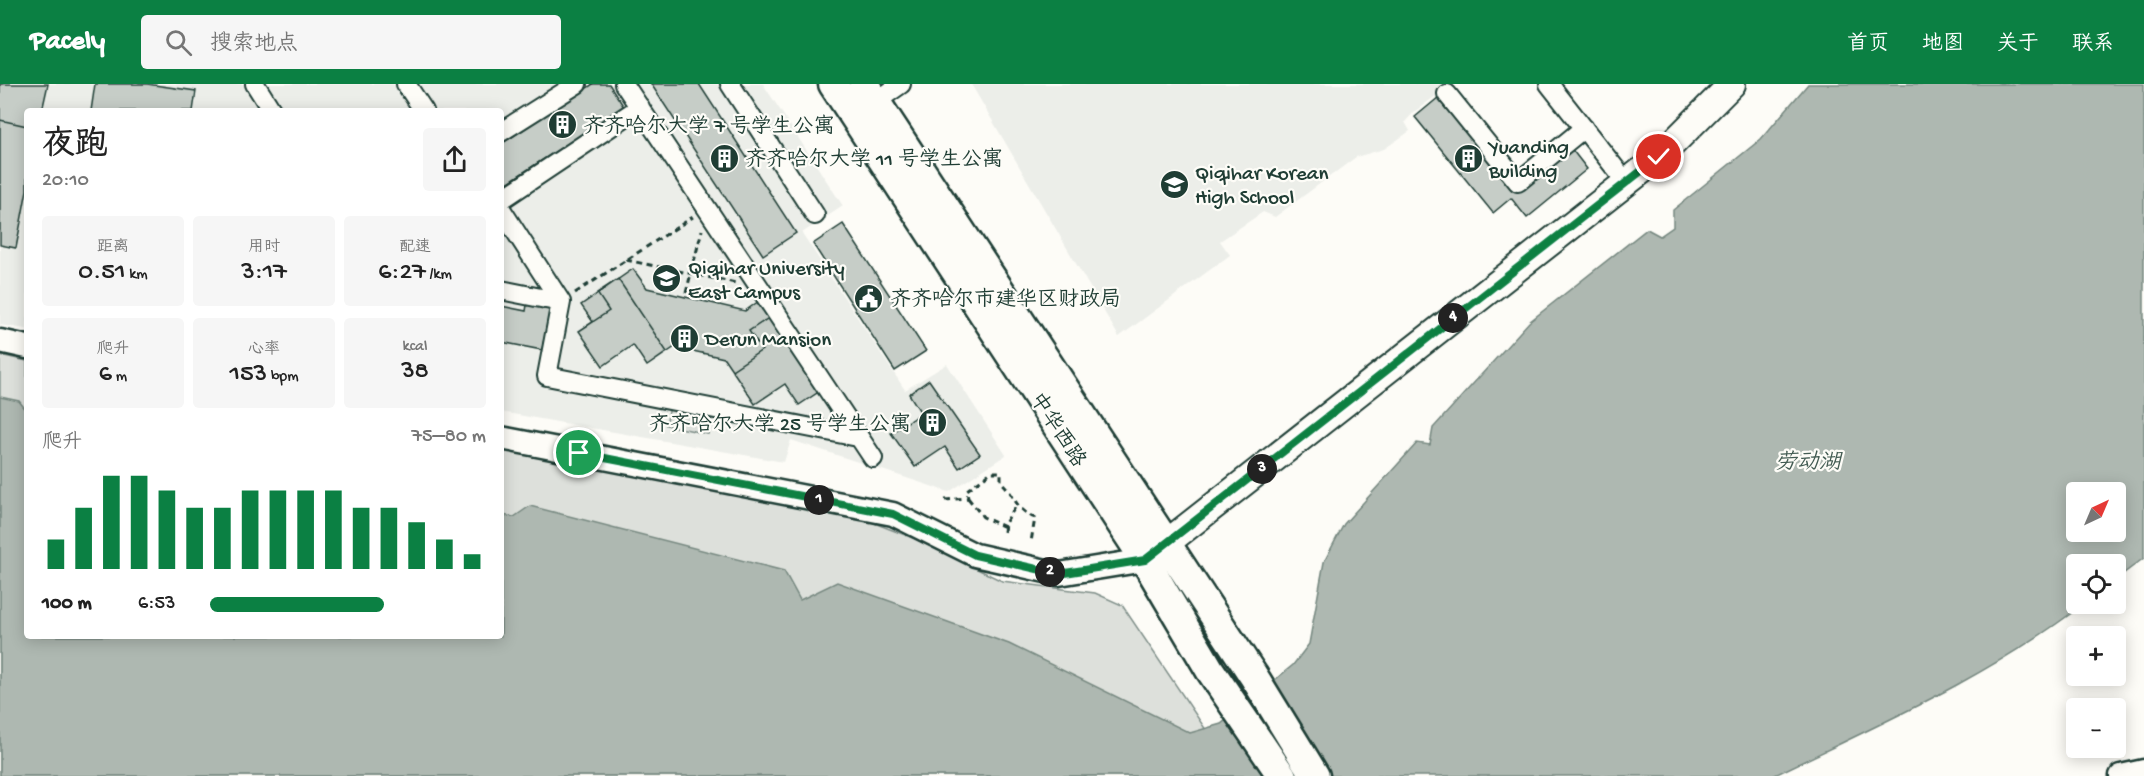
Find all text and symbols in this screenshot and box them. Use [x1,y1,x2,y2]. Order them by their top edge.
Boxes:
search box [141,15,561,69]
text: Pacely [30,26,105,59]
icon: search [162,26,195,59]
text: 搜索地点 [210,32,298,58]
text: 首页 [1847,33,1889,58]
text: 地图 [1922,33,1964,58]
text: 关于 [1997,33,2039,58]
text: 联系 [2072,33,2114,58]
building icon: 齐齐哈尔大学 7 号学生公寓 [546,109,578,141]
place label: 齐齐哈尔大学 7 号学生公寓 [583,114,835,141]
text: 夜跑 [42,128,108,166]
button: share [423,128,486,191]
pin [1633,131,1684,182]
place label: Yuanding Building [1487,137,1569,186]
icon: check [1642,140,1675,173]
building icon: 齐齐哈尔大学 11 号学生公寓 [708,142,740,174]
building icon: Yuanding Building [1452,142,1484,174]
place label: 齐齐哈尔大学 11 号学生公寓 [745,147,1003,174]
place label: Qiqihar Korean High School [1195,163,1329,212]
school or university icon: Qiqihar Korean High School [1158,168,1190,200]
text: 20:10 [42,170,89,193]
text: 距离 [97,239,129,258]
text: 用时 [248,239,280,258]
text: 配速 [399,239,431,258]
text: 0.51 [78,258,125,289]
text: 3:17 [241,258,287,289]
text: 6:27 [378,258,426,289]
place label: Qiqihar University East Campus [688,258,845,307]
school or university icon: Qiqihar University East Campus [651,263,683,295]
text: km [125,266,148,285]
text: /km [426,266,452,285]
public building icon: 齐齐哈尔市建华区财政局 [853,282,885,314]
place label: 齐齐哈尔市建华区财政局 [890,287,1121,314]
pin: 4 [1438,303,1468,333]
text: 4 [1449,308,1457,327]
building icon: Derun Mansion [668,322,700,354]
place label: Derun Mansion [703,329,831,354]
text: kcal [403,338,427,357]
text: 爬升 [97,341,129,360]
text: 心率 [248,341,280,360]
text: 38 [401,357,429,388]
text: 6 [99,360,112,391]
text: 153 [229,360,267,391]
text: m [112,368,127,387]
text: bpm [267,368,299,387]
street label: 中华西路 [1023,388,1091,473]
building icon: 齐齐哈尔大学 25 号学生公寓 [916,407,948,439]
place label: 齐齐哈尔大学 25 号学生公寓 [649,412,911,439]
text: 75–80 m [412,426,486,449]
pin [553,427,604,478]
text: 爬升 [42,432,82,455]
icon: arrive [562,436,595,469]
water label: 劳动湖 [1775,450,1843,477]
pin: 3 [1247,454,1277,484]
text: 3 [1258,459,1266,478]
north arrow [2066,482,2126,542]
map controls [2066,482,2126,758]
pin: 1 [804,485,834,515]
text: 1 [816,490,822,509]
button: locate [2066,554,2126,614]
pin: 2 [1035,557,1065,587]
text: 2 [1046,562,1054,581]
text: 100 m [42,593,92,616]
text: 6:53 [138,593,175,616]
button: + [2066,626,2126,686]
button: − [2066,698,2126,758]

